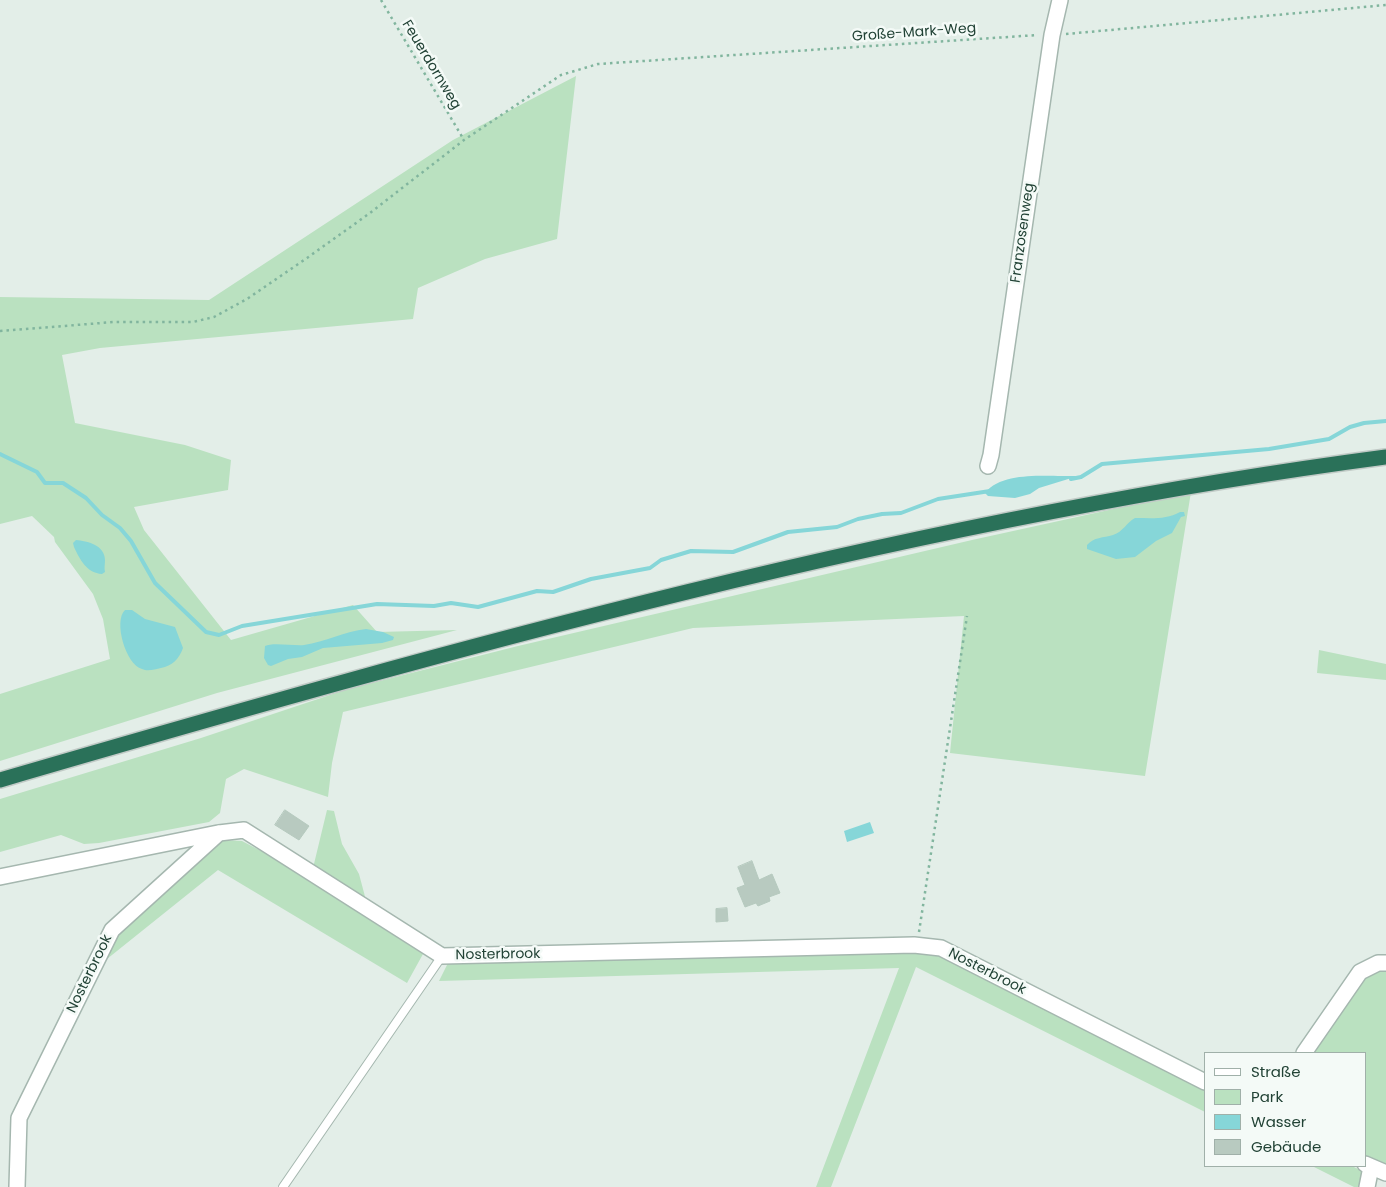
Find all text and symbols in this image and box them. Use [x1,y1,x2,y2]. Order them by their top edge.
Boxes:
street label: Feuerdornweg [398,17,464,113]
street label: Große-Mark-Weg [851,20,977,46]
street label: Franzosenweg [1008,182,1038,284]
street label: Nosterbrook [64,932,116,1016]
street label: Nosterbrook [945,945,1029,999]
street label: Nosterbrook [455,946,541,964]
legend [1204,1052,1366,1167]
text: Straße [1251,1061,1301,1082]
text: Park [1251,1086,1283,1107]
text: Wasser [1251,1111,1306,1132]
text: Gebäude [1251,1136,1321,1157]

